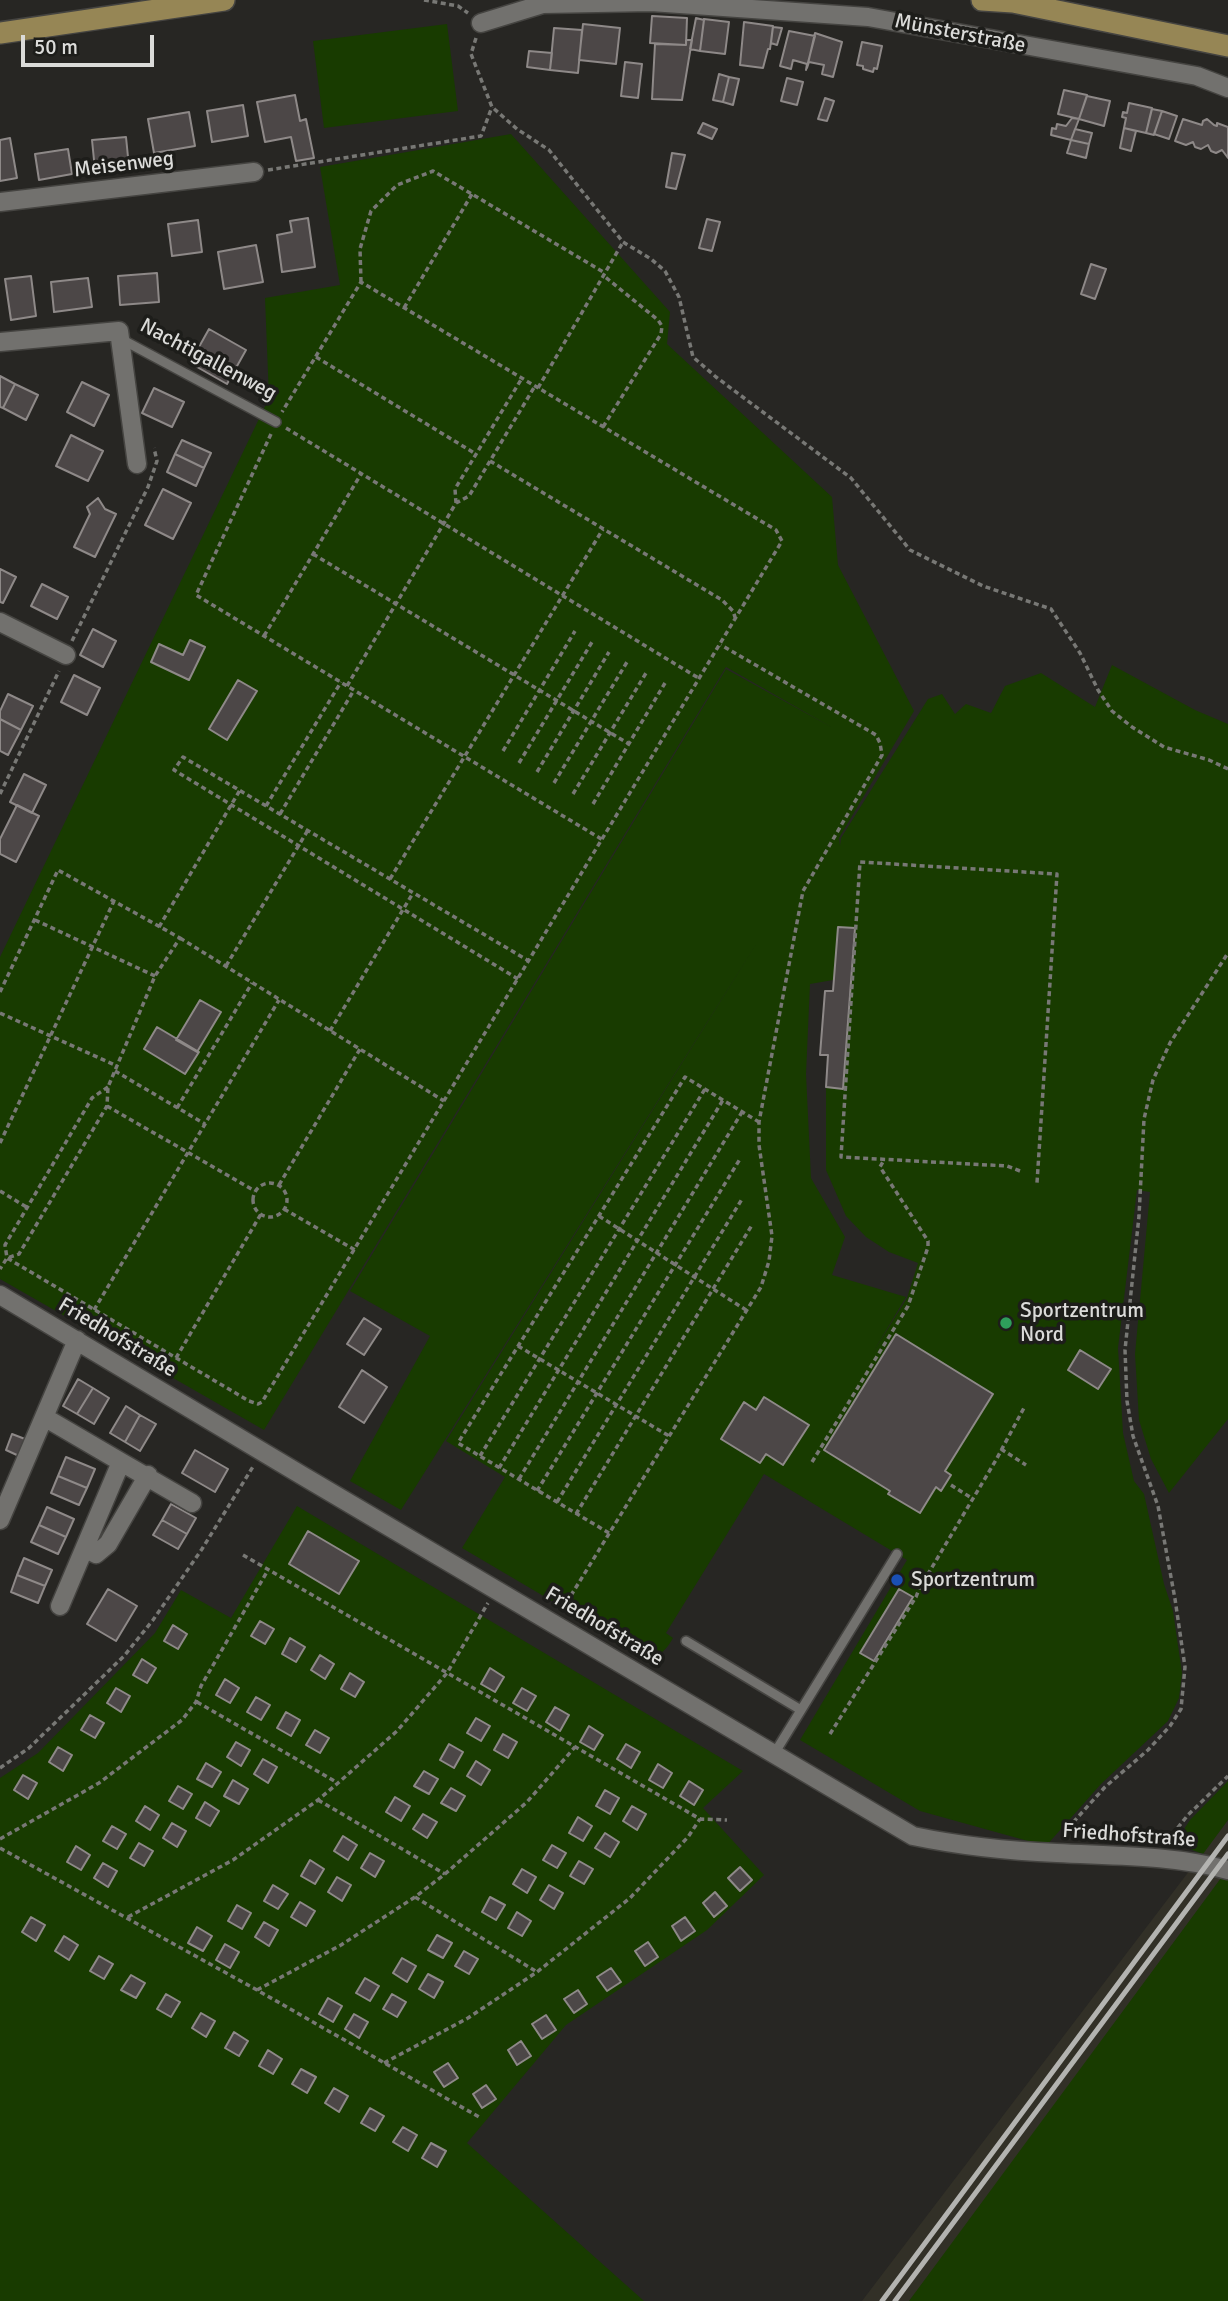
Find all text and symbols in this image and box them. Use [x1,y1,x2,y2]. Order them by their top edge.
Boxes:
street label: Münsterstraße [892,9,1028,59]
scale bar [24,21,158,65]
text: 50 m [34,34,78,60]
street label: Meisenweg [73,146,175,184]
street label: Nachtigallenweg [135,313,281,407]
street label: Friedhofstraße [53,1293,181,1383]
place label: Sportzentrum Nord [1020,1298,1144,1348]
marker: Sportzentrum Nord [998,1315,1014,1331]
place label: Sportzentrum [911,1567,1035,1593]
marker: Sportzentrum [889,1572,905,1588]
street label: Friedhofstraße [540,1582,668,1672]
street label: Friedhofstraße [1061,1819,1197,1853]

